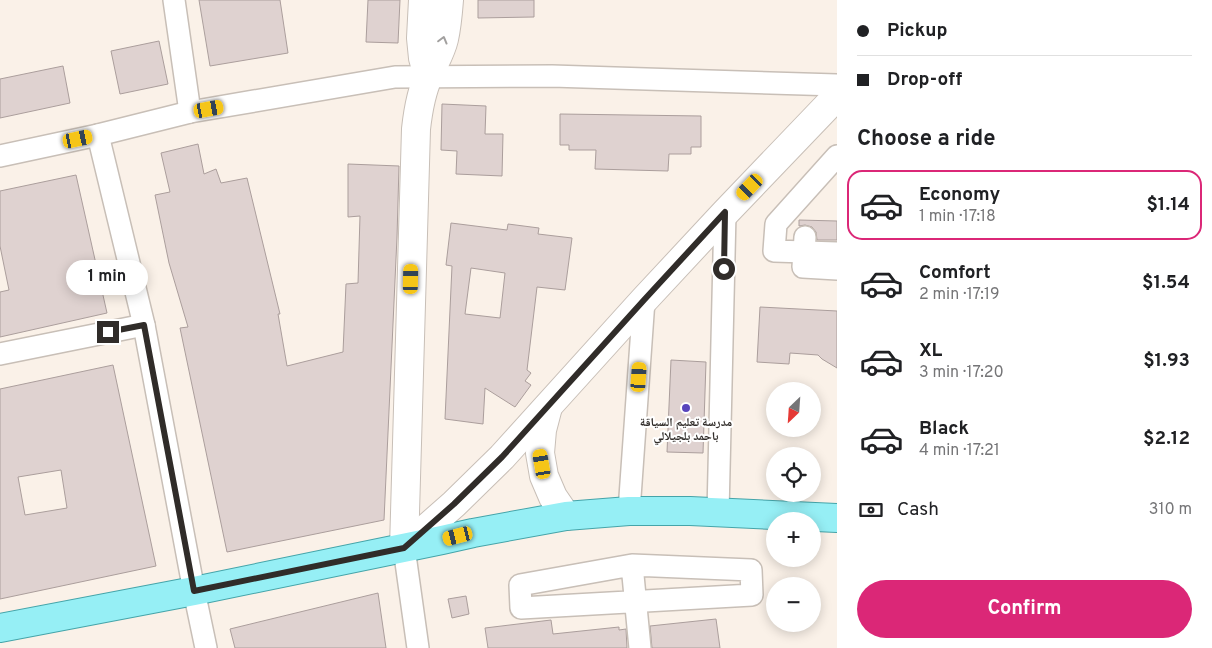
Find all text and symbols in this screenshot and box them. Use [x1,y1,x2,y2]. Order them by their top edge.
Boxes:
text: Pickup [887,19,947,43]
one-way arrow [438,36,448,44]
text: Drop-off [887,68,962,92]
car [192,99,225,119]
text: Choose a ride [857,126,995,153]
car [61,129,94,149]
car [734,171,765,203]
icon: car [859,183,904,228]
text: Economy [919,183,1000,207]
text: $1.14 [1146,193,1190,217]
text: 1 min · 17:18 [919,207,996,227]
route start [713,258,735,280]
callout: 1 min [67,260,149,294]
icon: car [859,261,904,306]
text: Comfort [919,261,991,285]
car [403,264,418,294]
text: 1 min [88,267,126,287]
text: $1.54 [1142,271,1190,295]
text: 2 min · 17:19 [919,285,999,305]
route end [97,321,119,343]
icon: car [859,339,904,384]
text: XL [919,339,942,363]
text: $1.93 [1143,349,1190,373]
car [630,362,647,392]
text: 3 min · 17:20 [919,363,1004,383]
north arrow [766,382,821,438]
map controls [766,382,821,632]
marker: مدرسة تعليم السياقة باحمد بلجيلالي [680,402,692,414]
place label: مدرسة تعليم السياقة باحمد بلجيلالي [640,415,732,446]
icon: car [859,417,904,462]
text: Black [919,417,969,441]
text: $2.12 [1143,427,1190,451]
text: 4 min · 17:21 [919,441,1000,461]
button: locate [766,447,821,502]
car [532,448,551,480]
icon: cash [857,496,885,524]
text: Cash [897,498,939,522]
text: 310 m [1149,500,1192,520]
button: + [766,512,821,567]
car [441,525,474,547]
button: − [766,577,821,632]
button: Confirm [857,580,1192,638]

